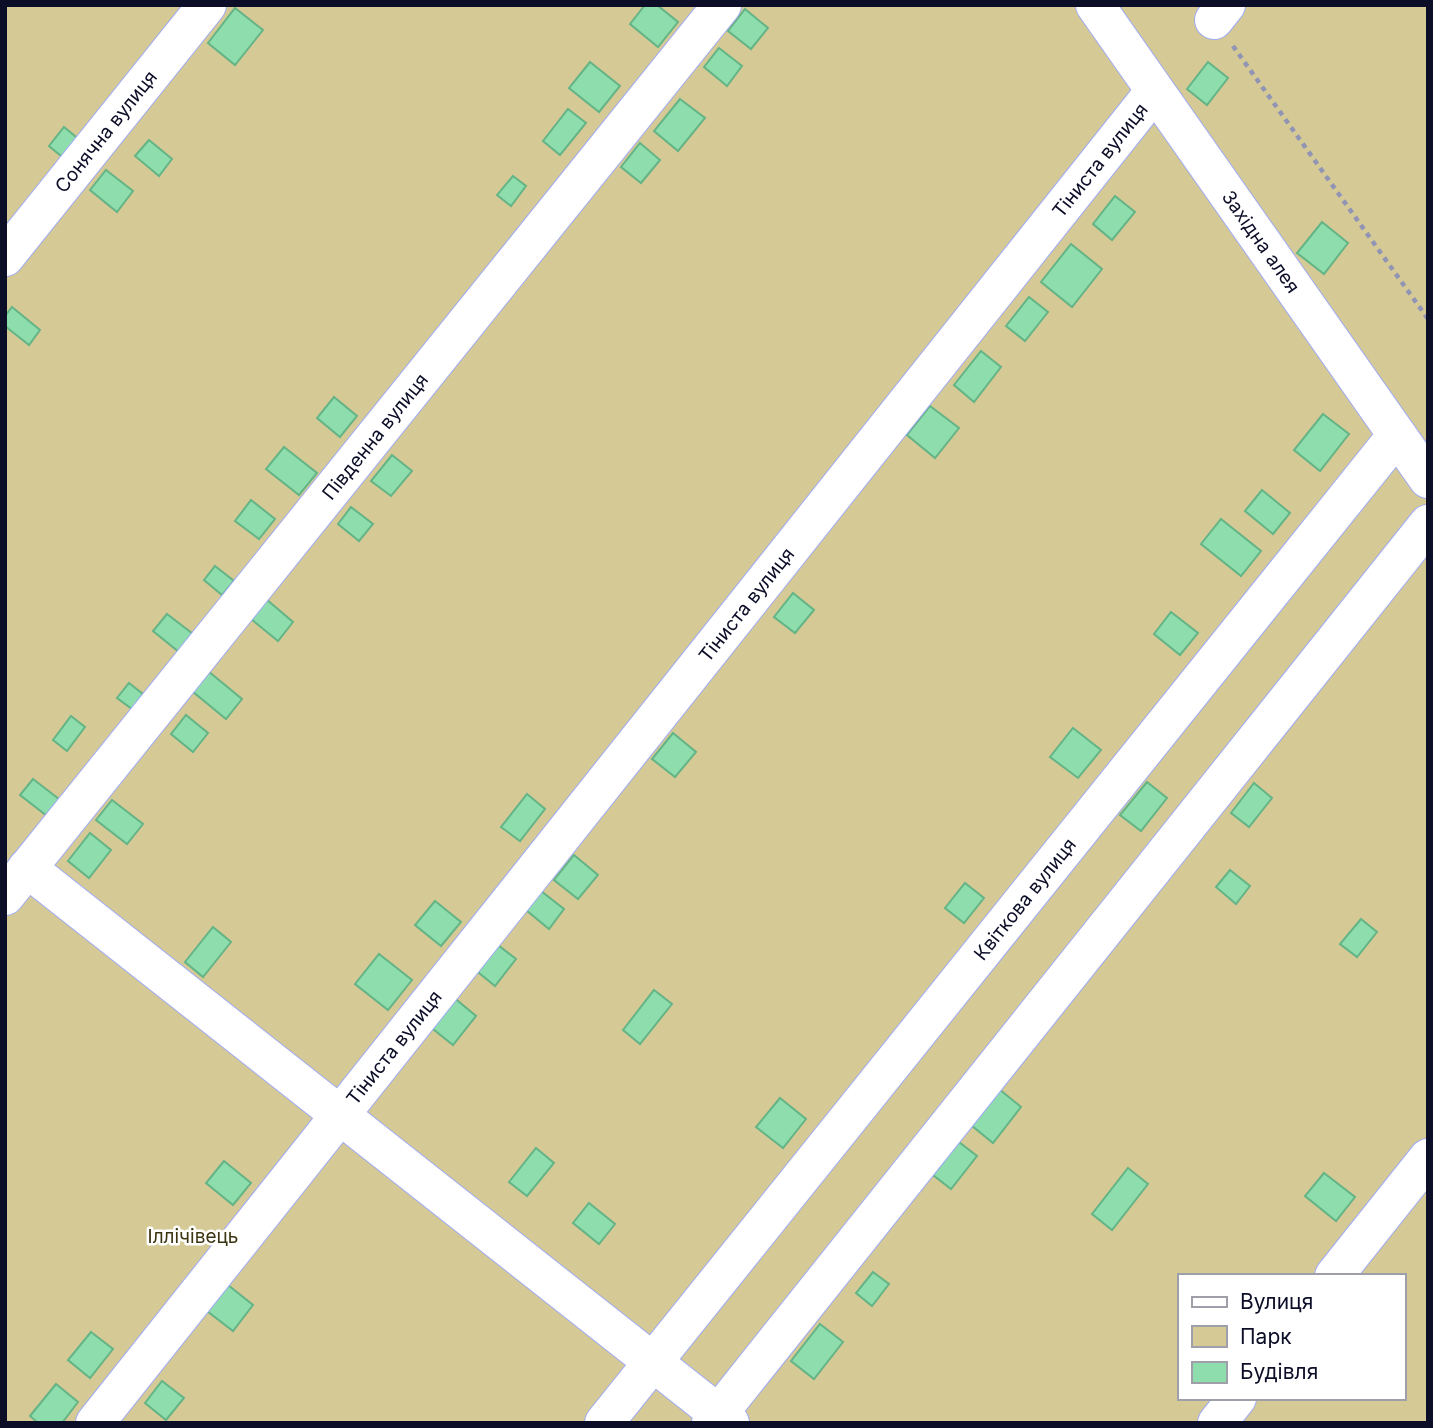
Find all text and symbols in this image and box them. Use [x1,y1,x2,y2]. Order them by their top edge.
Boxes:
street label: Сонячна вулиця [50,66,162,197]
street label: Тіниста вулиця [1047,98,1152,222]
street label: Західна алея [1217,186,1305,297]
street label: Південна вулиця [317,369,433,504]
street label: Тіниста вулиця [694,543,799,666]
street label: Квіткова вулиця [969,833,1081,965]
street label: Тіниста вулиця [341,986,446,1109]
park label: Іллічівець [148,1225,238,1248]
legend [1178,1274,1405,1400]
text: Вулиця [1240,1289,1313,1314]
text: Парк [1240,1324,1292,1349]
text: Будівля [1240,1359,1318,1384]

